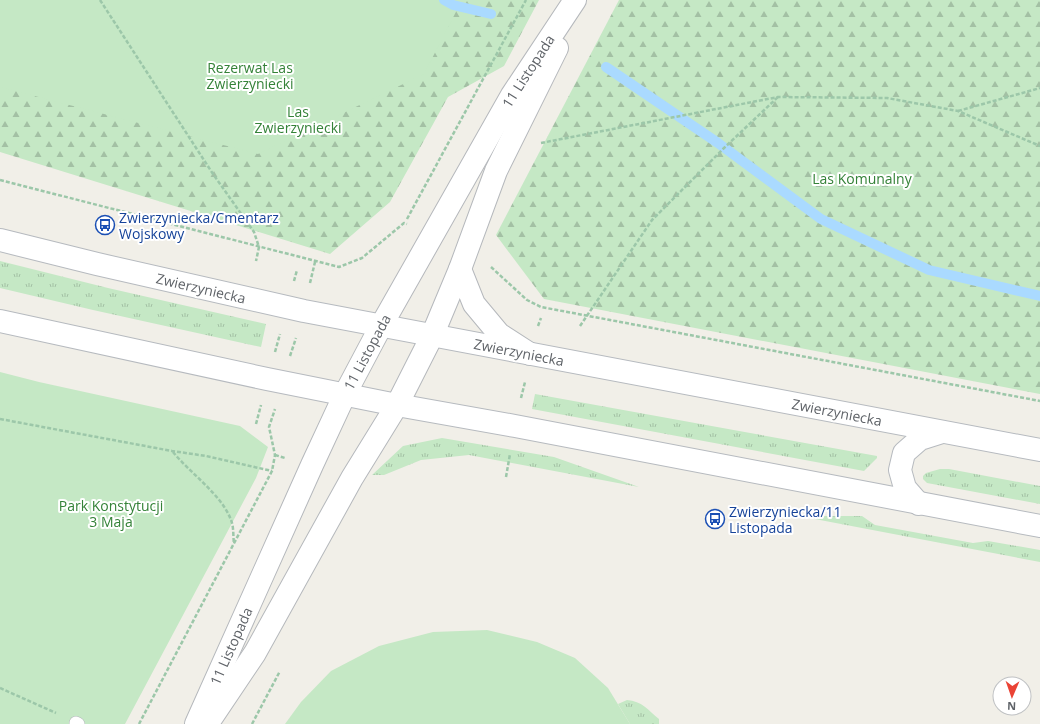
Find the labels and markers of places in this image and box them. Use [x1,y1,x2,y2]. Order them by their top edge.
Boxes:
place label: Zwierzyniecka/Cmentarz Wojskowy [119,208,279,243]
bus stop icon: Zwierzyniecka/Cmentarz Wojskowy [94,214,116,236]
place label: Zwierzyniecka/11 Listopada [729,502,842,537]
bus stop icon: Zwierzyniecka/11 Listopada [704,508,726,530]

